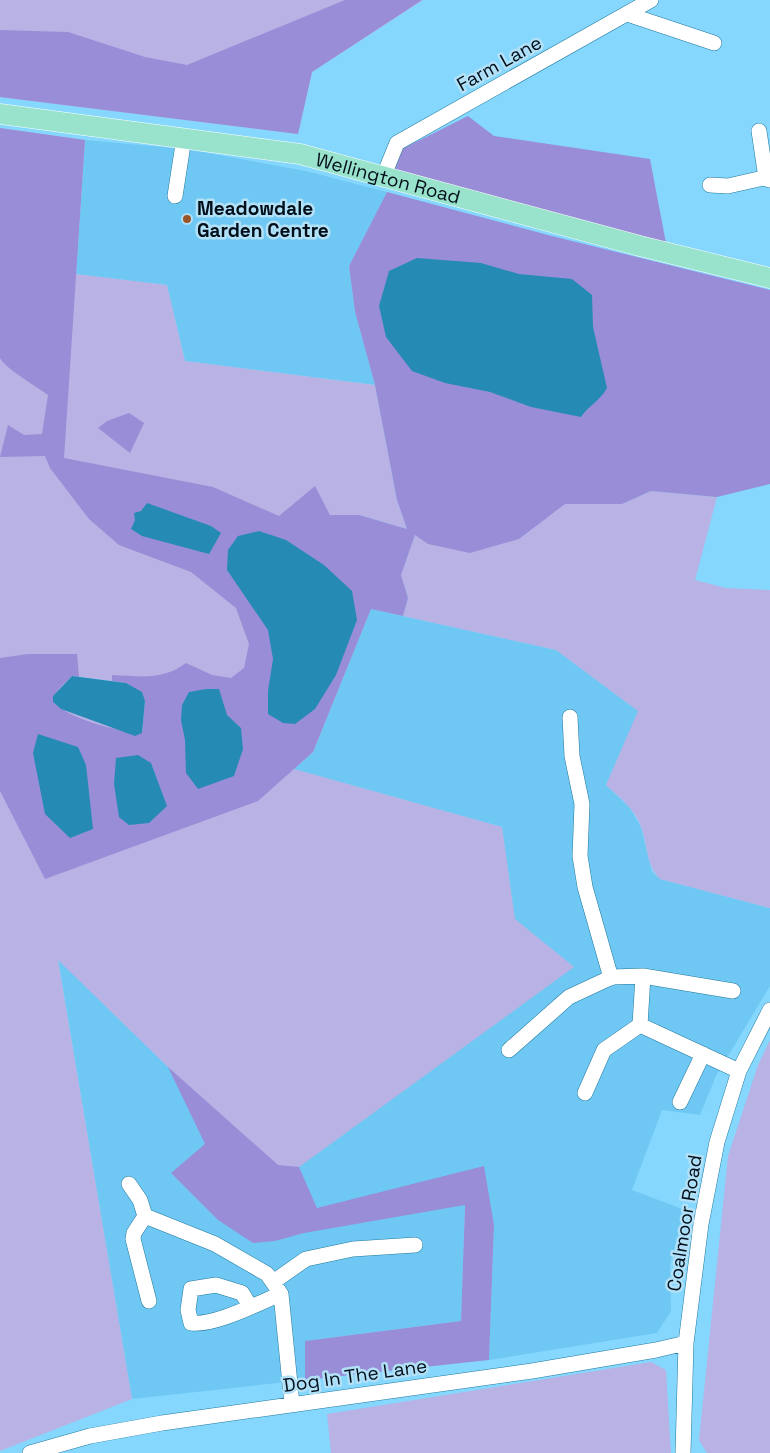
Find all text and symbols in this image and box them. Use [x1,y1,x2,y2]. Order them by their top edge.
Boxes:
street label: Farm Lane [452,30,546,97]
street label: Wellington Road [313,147,463,210]
place label: Meadowdale Garden Centre [197,196,329,243]
marker: Meadowdale Garden Centre [181,213,193,225]
street label: Coalmoor Road [661,1153,708,1293]
street label: Dog In The Lane [281,1353,429,1398]

